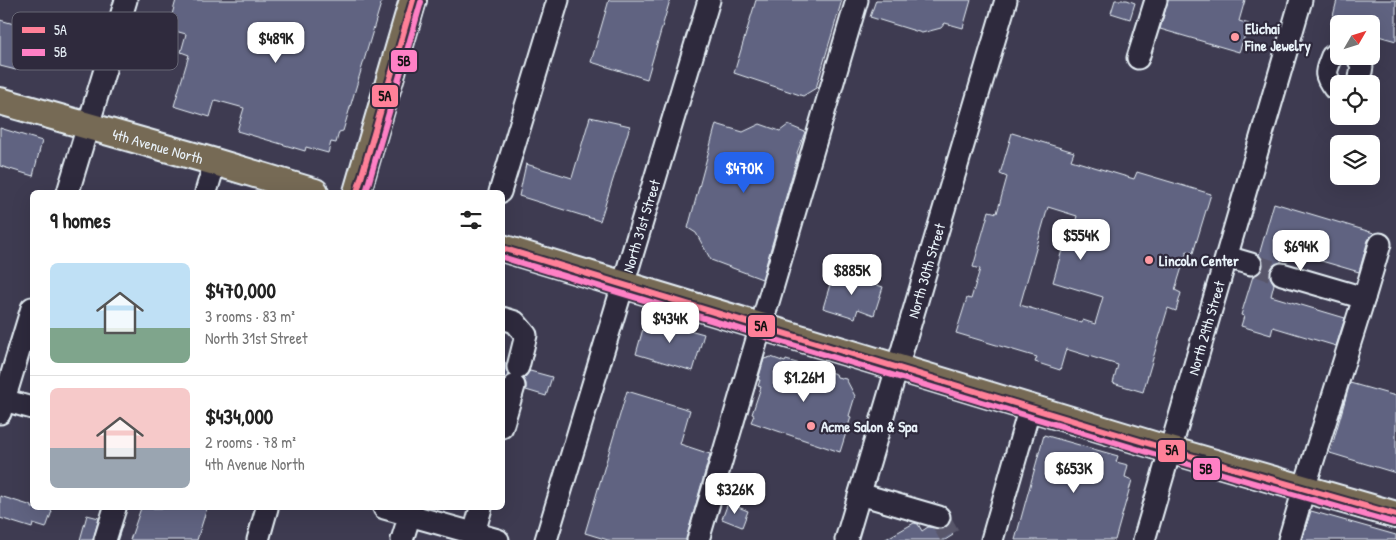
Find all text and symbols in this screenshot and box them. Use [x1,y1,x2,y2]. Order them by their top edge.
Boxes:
legend [12,12,178,70]
north arrow [1330,15,1380,65]
map controls [1330,15,1380,185]
place label: Elichai Fine Jewelry [1244,18,1311,57]
text: 5A [54,20,67,39]
pin: $489K [241,22,311,64]
text: $489K [258,27,294,49]
marker: Elichai Fine Jewelry [1229,31,1241,43]
text: 5B [54,42,67,61]
line badge: 5B [390,49,418,73]
text: 5B [397,51,411,70]
button: locate [1330,75,1380,125]
line badge: 5A [371,84,399,108]
text: 5A [379,86,392,105]
street label: 4th Avenue North [110,123,206,169]
button: layers [1330,135,1380,185]
pin: $470K [709,152,779,194]
text: $470K [725,157,763,179]
street label: North 31st Street [617,176,665,275]
text: 9 homes [50,206,111,235]
icon: filters [457,206,485,234]
pin: $554K [1046,218,1116,261]
street label: North 30th Street [902,220,950,321]
text: $554K [1063,224,1099,246]
pin: $694K [1266,230,1336,272]
text: $694K [1284,235,1318,257]
place label: Lincoln Center [1159,250,1239,271]
pin: $885K [817,254,887,296]
marker: Lincoln Center [1143,254,1155,266]
text: $885K [833,259,871,281]
text: $470,000 [205,276,276,305]
street label: North 29th Street [1182,277,1230,377]
icon: home [90,283,150,343]
pin: $434K [635,302,705,344]
text: 3 rooms · 83 m² [205,305,295,327]
text: $434K [652,307,688,329]
line badge: 5A [747,314,776,338]
text: 5A [755,316,768,335]
text: North 31st Street [205,327,308,349]
pin: $1.26M [763,360,845,403]
text: $1.26M [784,366,824,388]
text: $434,000 [205,402,273,431]
icon: home [90,408,150,468]
place label: Acme Salon & Spa [821,416,917,438]
marker: Acme Salon & Spa [805,420,817,432]
text: 2 rooms · 78 m² [205,431,296,453]
line badge: 5A [1157,439,1186,463]
text: 5A [1166,440,1179,459]
pin: $653K [1039,452,1109,494]
text: 4th Avenue North [205,453,305,475]
text: $653K [1056,457,1092,479]
line badge: 5B [1192,457,1221,481]
text: 5B [1199,459,1213,478]
pin: $326K [700,472,770,515]
text: $326K [716,478,754,500]

